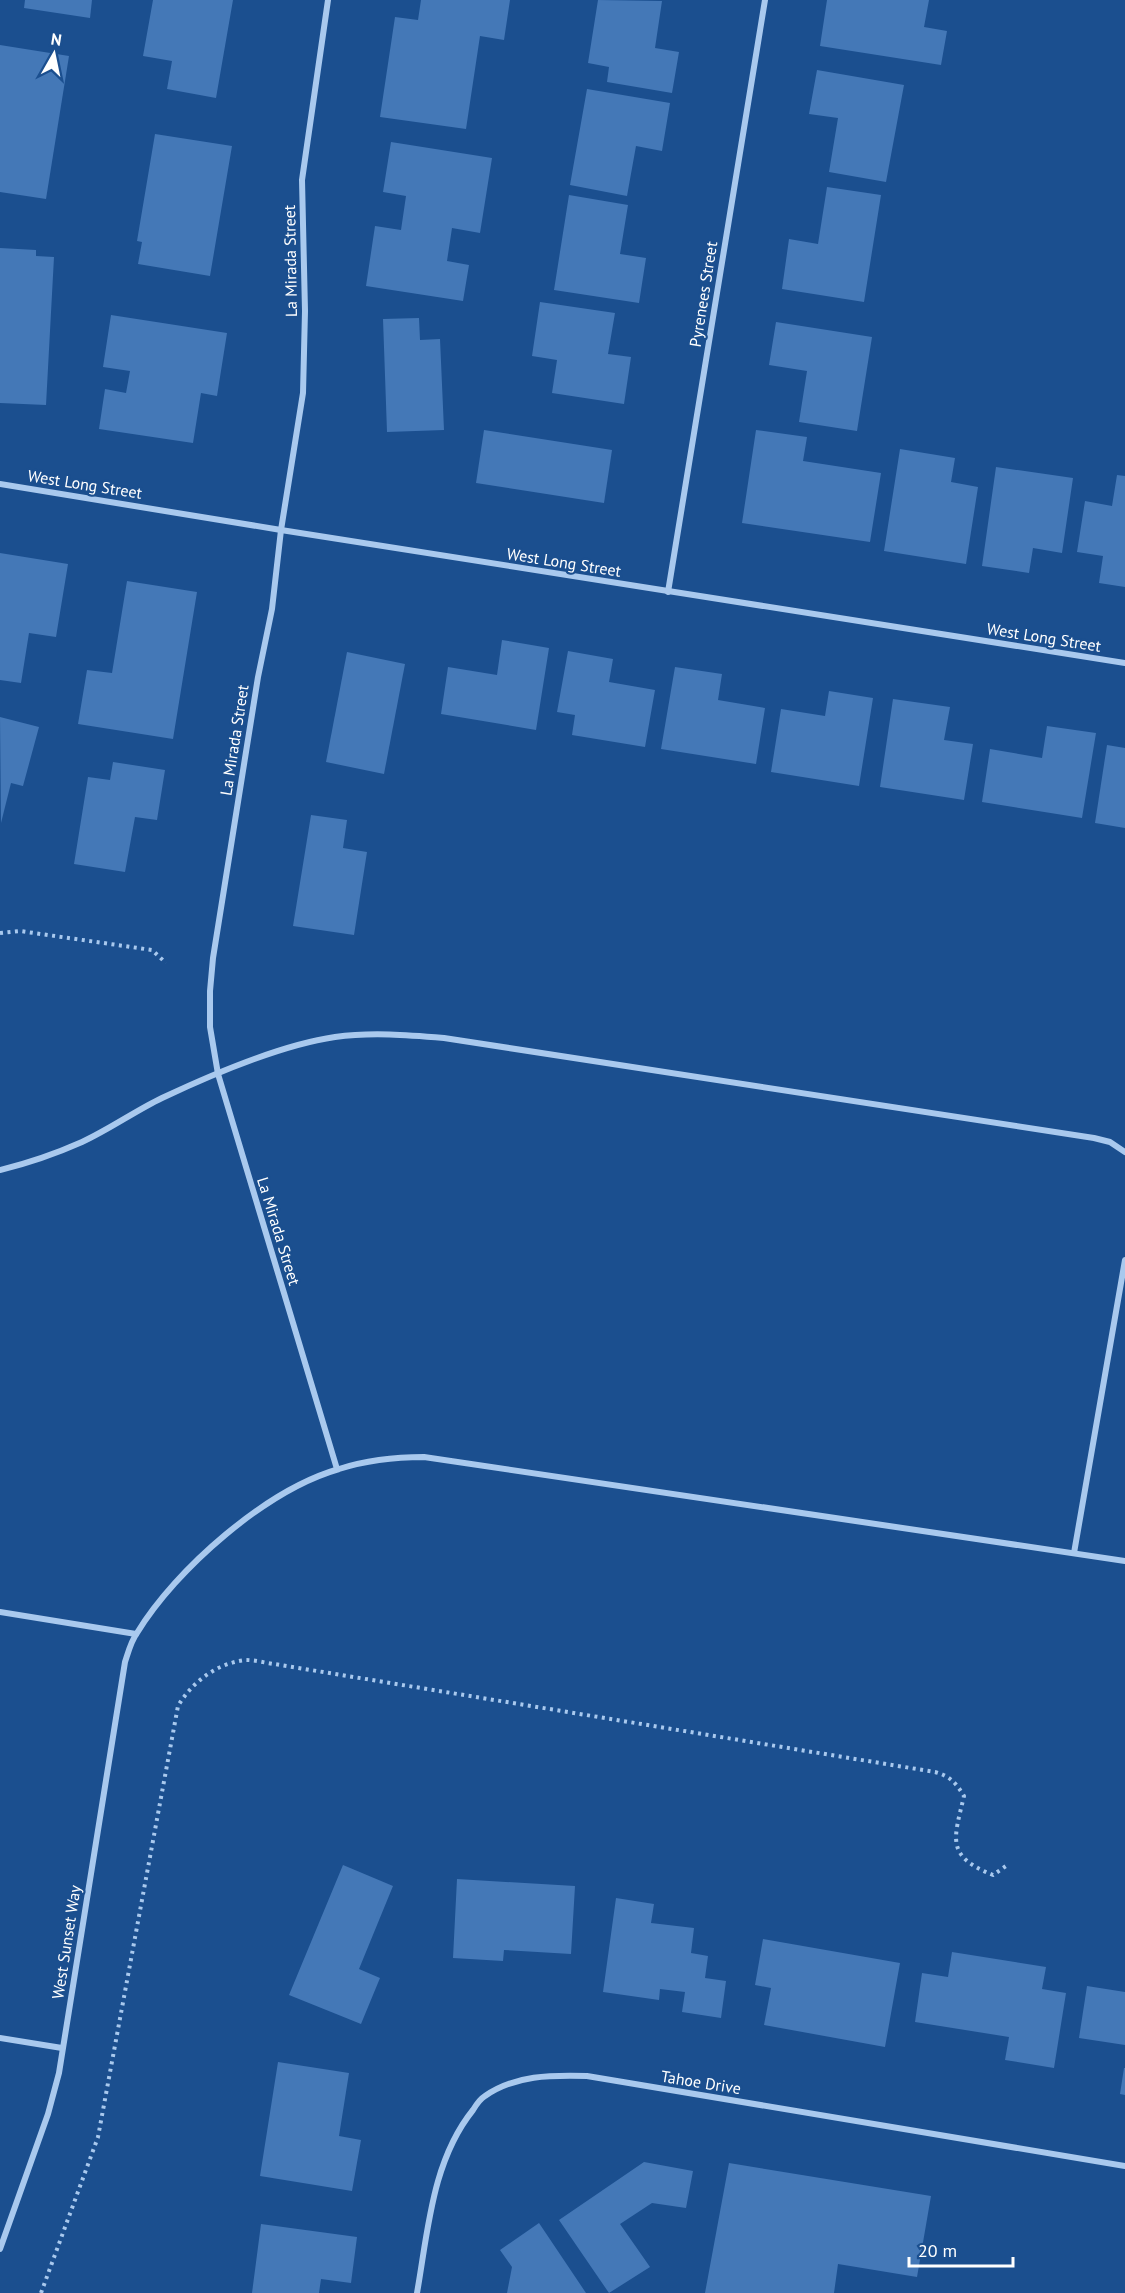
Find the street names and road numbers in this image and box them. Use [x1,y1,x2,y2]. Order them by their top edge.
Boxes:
street label: La Mirada Street [279,204,301,317]
street label: Pyrenees Street [685,239,721,348]
street label: West Long Street [26,465,144,503]
street label: West Long Street [505,543,623,581]
street label: West Long Street [985,618,1103,656]
street label: La Mirada Street [215,682,253,797]
street label: La Mirada Street [253,1174,305,1288]
street label: West Sunset Way [47,1883,85,2000]
street label: Tahoe Drive [660,2066,742,2098]

